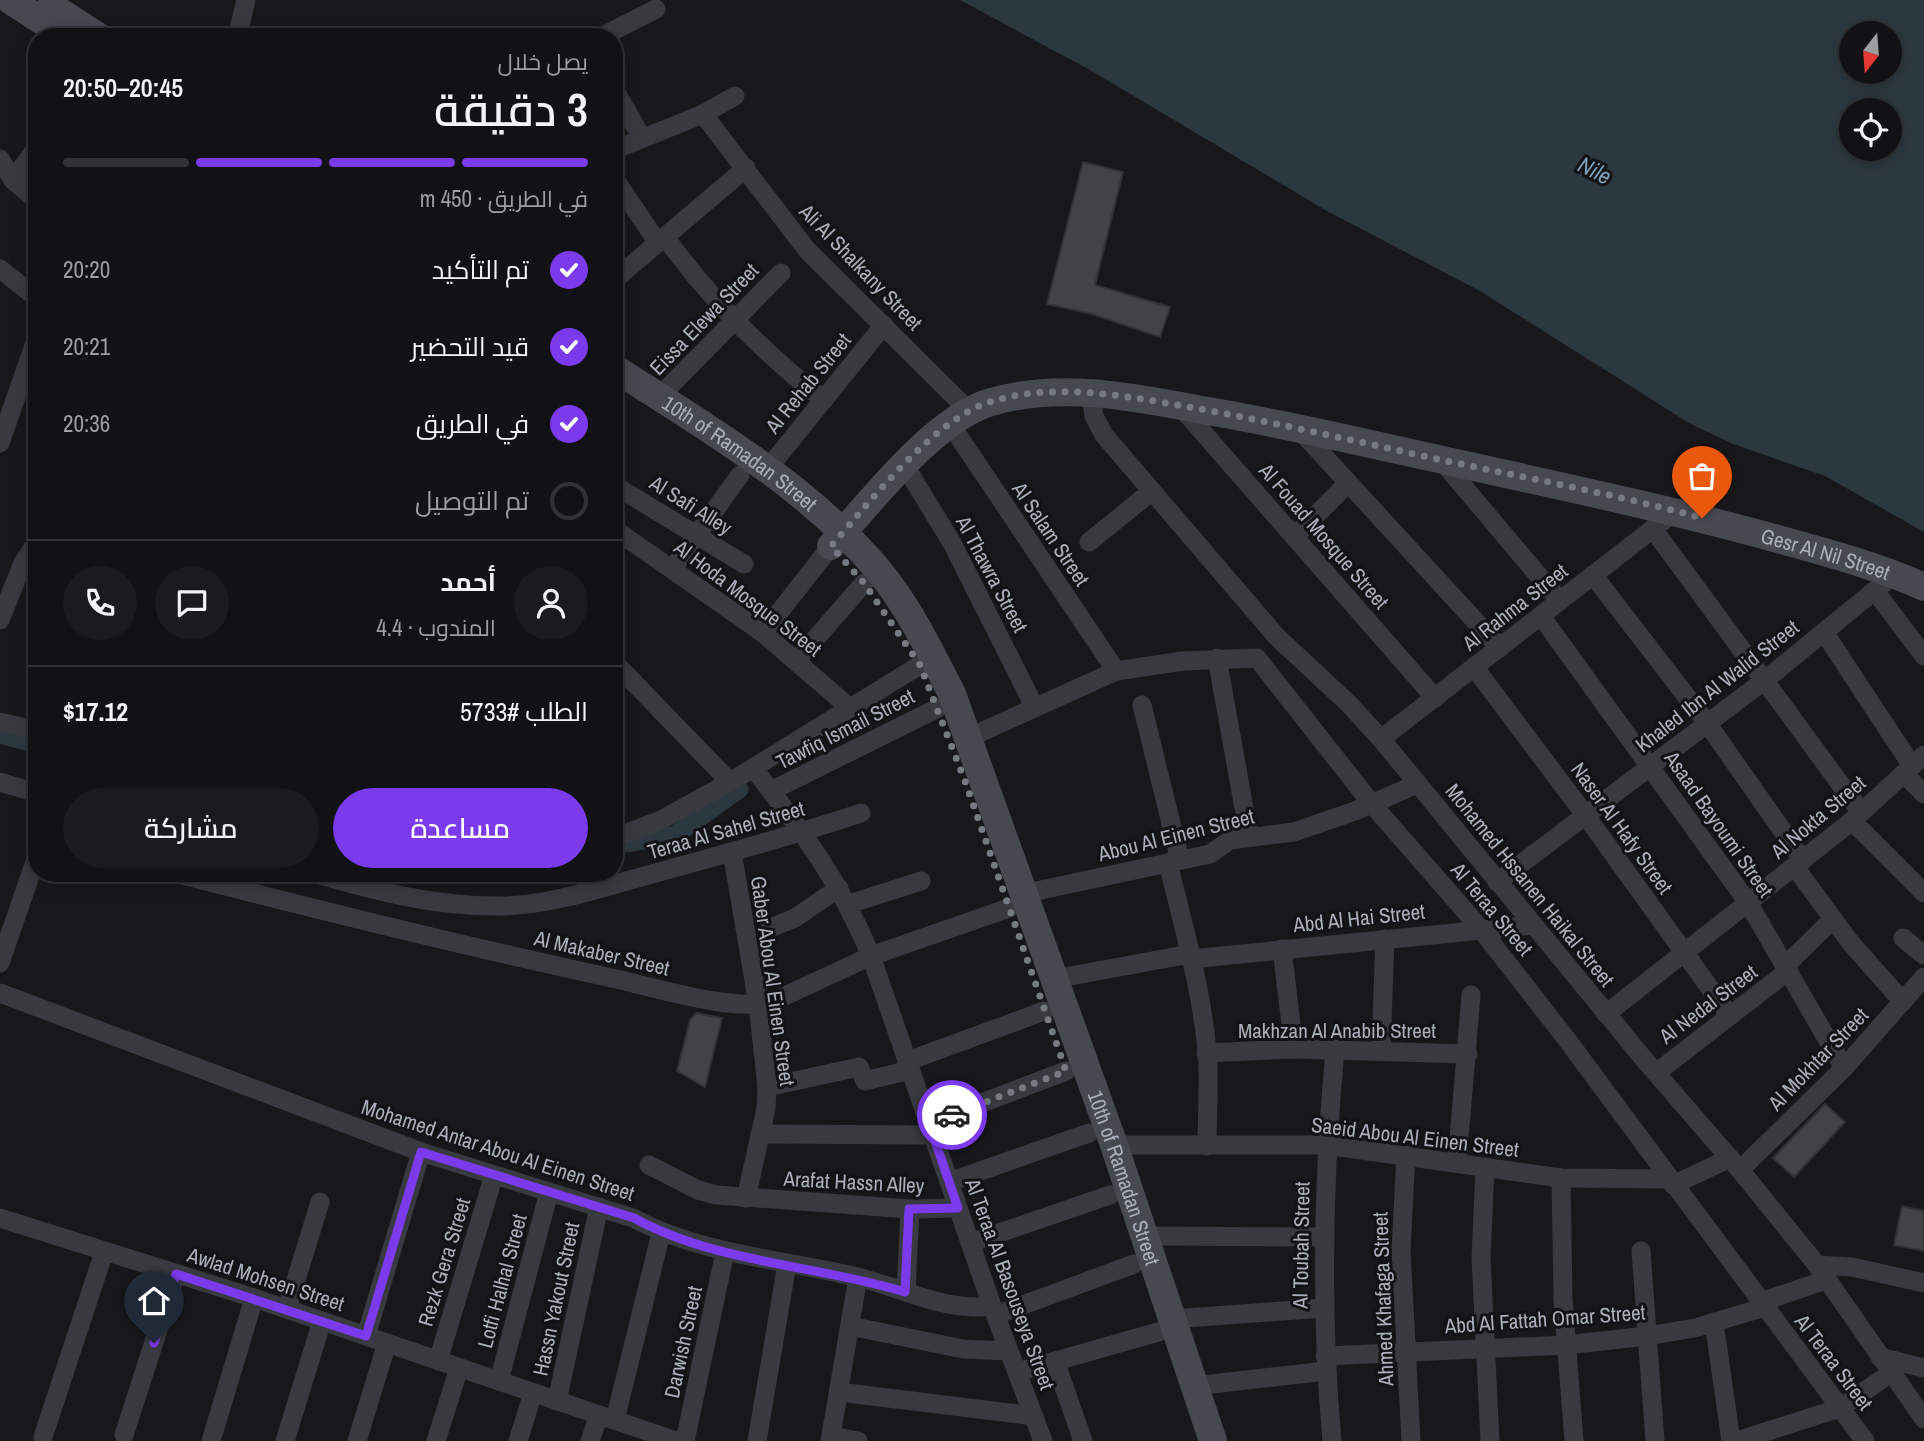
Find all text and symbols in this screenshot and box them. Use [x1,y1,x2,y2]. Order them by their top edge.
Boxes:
north arrow [1839,21,1902,84]
map controls [1839,21,1902,161]
text: يصل خلال [497,46,588,77]
text: 20:45–20:50 [63,70,183,105]
text: 3 دقيقة [434,78,588,140]
button: locate [1839,98,1902,161]
water label: Nile [1573,149,1617,191]
text: في الطريق · 450 m [420,183,588,214]
street label: Ali Al Shalkany Street [792,197,929,337]
icon: check [550,251,588,289]
text: تم التأكيد [432,252,529,287]
text: 20:20 [63,254,110,285]
street label: Eissa Elewa Street [643,256,765,381]
street label: Al Rehab Street [758,326,858,440]
icon: check [550,328,588,366]
text: قيد التحضير [411,329,529,364]
text: 20:21 [63,331,110,362]
street label: 10th of Ramadan Street [657,388,824,517]
icon: check [550,405,588,443]
text: في الطريق [416,406,529,441]
text: 20:36 [63,408,110,439]
pin [1672,446,1732,518]
street label: Al Fouad Mosque Street [1252,456,1396,615]
icon: bag [1683,457,1721,495]
street label: Al Safi Alley [643,468,738,542]
street label: Al Salam Street [1005,475,1097,592]
text: تم التوصيل [415,483,529,518]
street label: Al Thawra Street [949,510,1035,637]
street label: Gesr Al Nil Street [1758,521,1894,587]
street label: Al Hoda Mosque Street [667,532,828,663]
street label: Al Rahma Street [1456,557,1574,658]
text: أحمد [440,564,496,599]
button: phone [63,566,137,640]
button: chat [155,566,229,640]
button: person [514,566,588,640]
text: المندوب · 4.4 [376,612,496,643]
street label: Khaled Ibn Al Walid Street [1629,613,1805,759]
street label: Tawfiq Ismail Street [771,682,919,776]
text: $17.12 [63,694,128,729]
text: الطلب #5733 [460,694,588,729]
street label: Asaad Bayoumi Street [1657,744,1780,903]
street label: Naser Al Hafy Street [1564,756,1680,900]
street label: Al Nokta Street [1764,769,1872,866]
street label: Mohamed Hssanen Haikal Street [1439,777,1621,993]
button: مشاركة [63,788,319,868]
button: مساعدة [333,788,588,868]
street label: Teraa Al Sahel Street [644,794,808,866]
street label: Abou Al Einen Street [1094,802,1257,869]
street label: Al Teraa Street [1444,855,1540,962]
street label: Gaber Abou Al Einen Street [744,874,802,1088]
street label: Abd Al Hai Street [1291,897,1426,939]
street label: Al Makaber Street [531,923,673,983]
street label: Al Nedal Street [1652,957,1763,1051]
street label: Al Mokhtar Street [1761,1001,1875,1118]
street label: Makhzan Al Anabib Street [1238,1016,1436,1045]
courier [917,1080,987,1150]
street label: 10th of Ramadan Street [1081,1086,1168,1269]
street label: Mohamed Antar Abou Al Einen Street [358,1092,638,1208]
icon: car [933,1096,971,1134]
street label: Saeid Abou Al Einen Street [1310,1110,1521,1164]
street label: Arafat Hassn Alley [782,1164,925,1200]
street label: Al Teraa Al Basouseya Street [958,1173,1062,1394]
street label: Al Toubah Street [1285,1181,1317,1310]
street label: Rezk Gera Street [411,1194,477,1330]
street label: Lotfi Halhal Street [470,1210,534,1351]
street label: Ahmed Khafaga Street [1365,1211,1401,1388]
street label: Hassn Yakout Street [526,1219,586,1379]
street label: Awlad Mohsen Street [183,1240,348,1318]
pin [124,1271,184,1343]
icon: home [135,1282,173,1320]
street label: Darwish Street [657,1283,709,1401]
street label: Abd Al Fattah Omar Street [1443,1298,1647,1341]
street label: Al Teraa Street [1788,1307,1880,1416]

